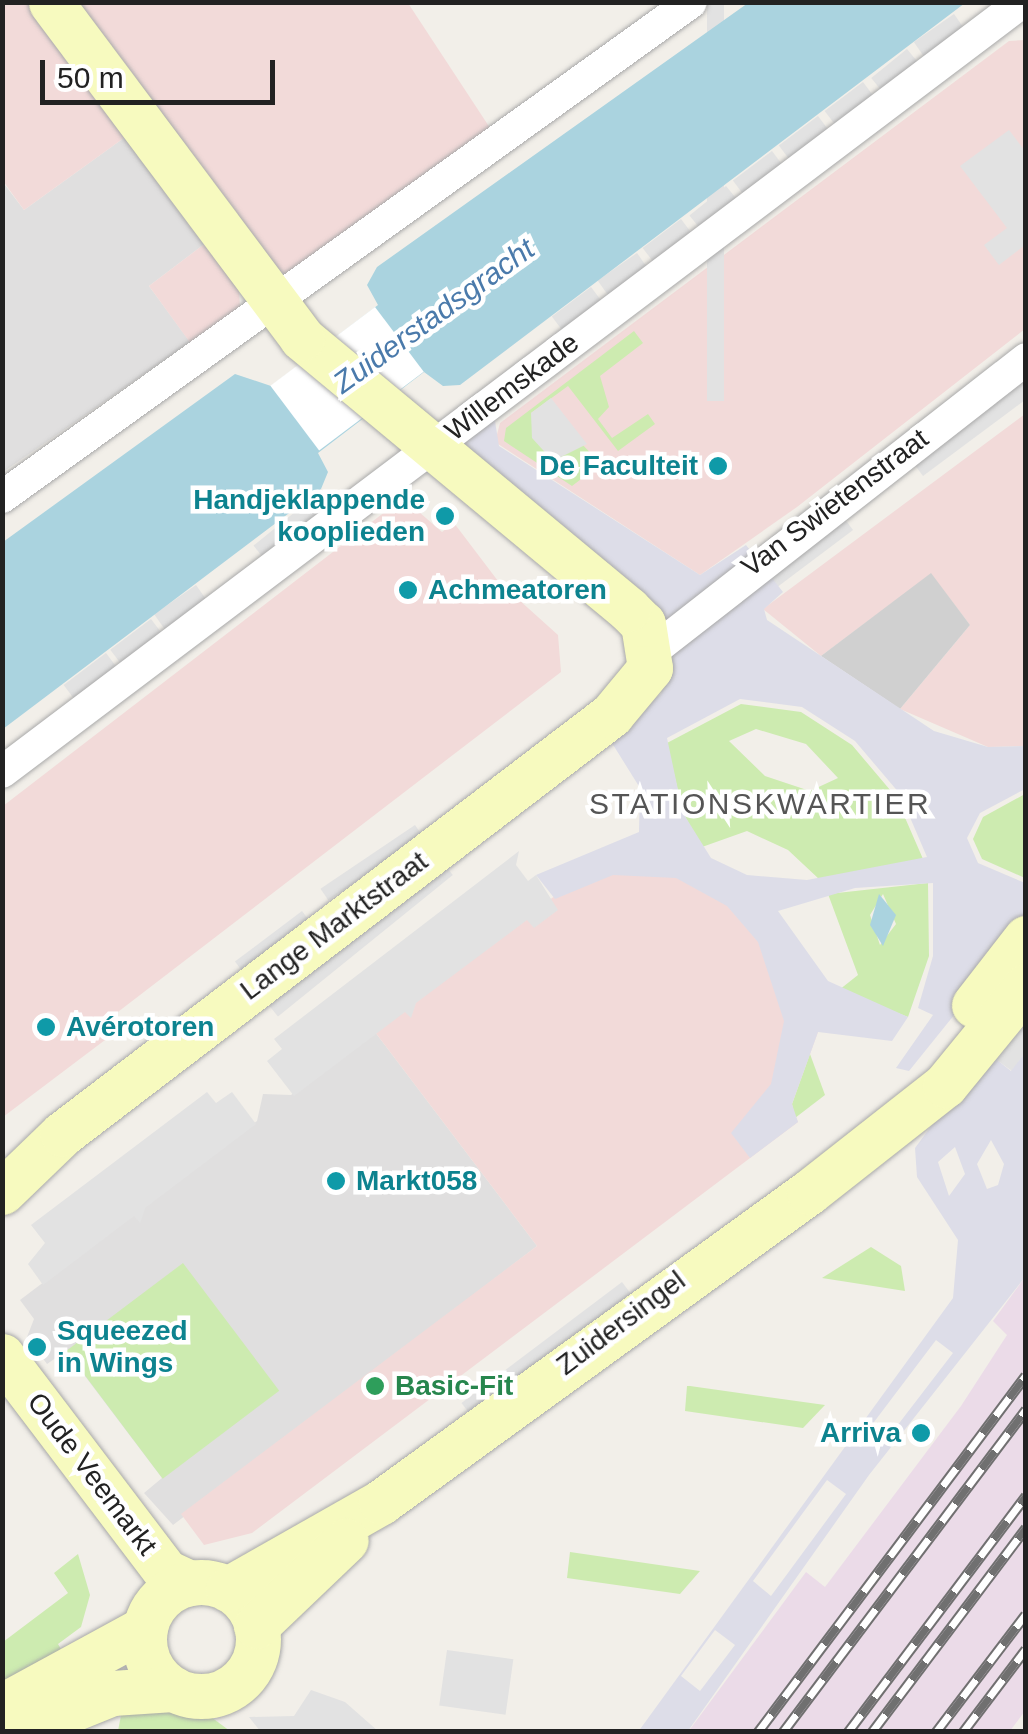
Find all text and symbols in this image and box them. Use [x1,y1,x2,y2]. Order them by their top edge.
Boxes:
scale bar [45,40,280,102]
text: 50 m [57,61,124,94]
water label: Zuiderstadsgracht [326,231,542,401]
street label: Willemskade [439,326,585,448]
street label: Van Swietenstraat [735,422,935,584]
place label: De Faculteit [539,449,698,483]
marker: De Faculteit [707,455,729,477]
place label: Handjeklappende kooplieden [193,483,425,549]
marker: Handjeklappende kooplieden [434,505,456,527]
place label: Achmeatoren [428,573,607,607]
marker: Achmeatoren [397,579,419,601]
district label: STATIONSKWARTIER [589,786,931,822]
street label: Lange Marktstraat [234,845,434,1007]
place label: Avérotoren [66,1010,214,1044]
marker: Avérotoren [35,1016,57,1038]
place label: Markt058 [356,1164,477,1198]
marker: Markt058 [325,1170,347,1192]
street label: Zuidersingel [550,1264,692,1382]
place label: Squeezed in Wings [57,1314,188,1380]
marker: Squeezed in Wings [26,1336,48,1358]
place label: Basic-Fit [395,1369,513,1403]
marker: Basic-Fit [364,1375,386,1397]
street label: Oude Veemarkt [20,1386,164,1562]
place label: Arriva [820,1416,901,1450]
marker: Arriva [910,1422,932,1444]

